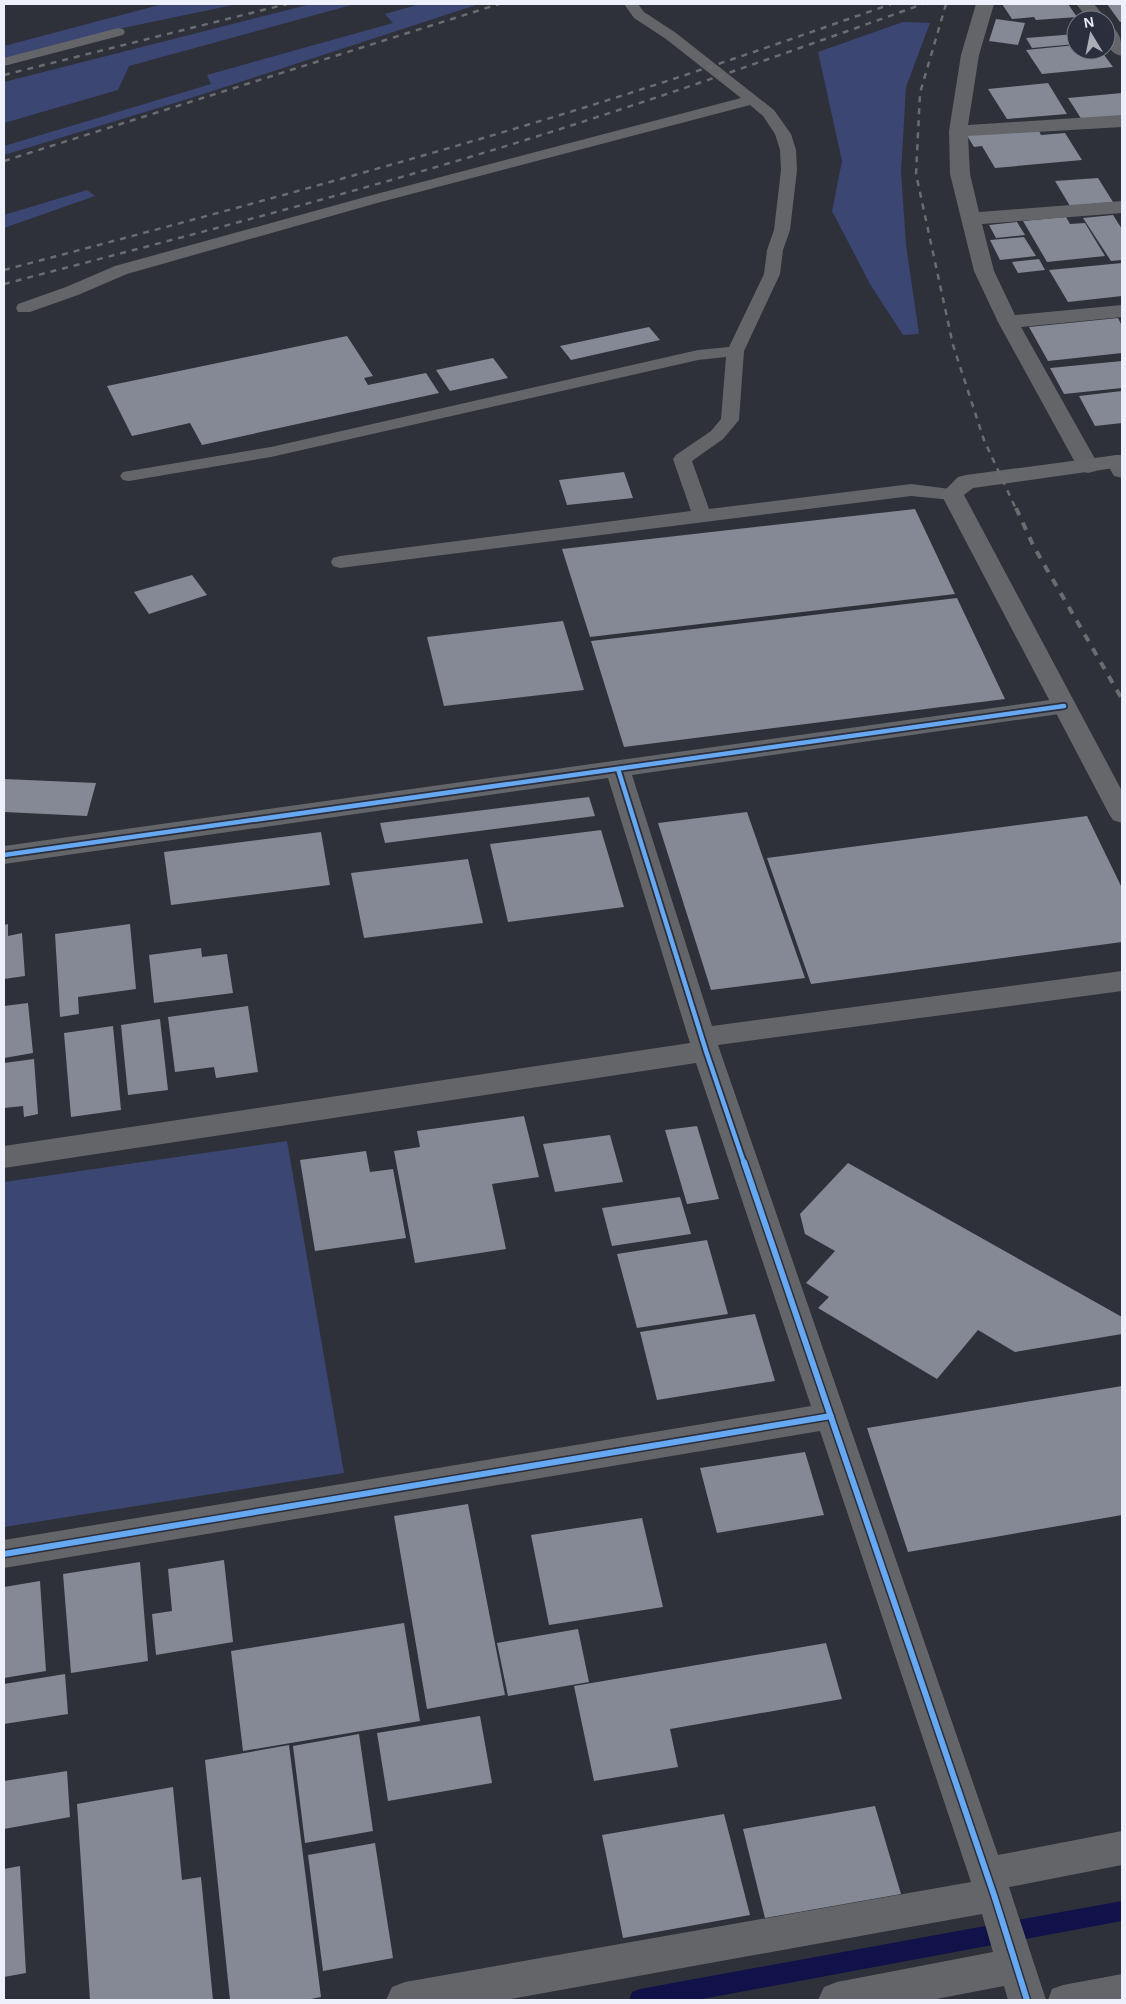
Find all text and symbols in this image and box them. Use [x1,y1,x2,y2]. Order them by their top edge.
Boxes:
north arrow [1066,10,1116,60]
text: N [1082,13,1095,31]

